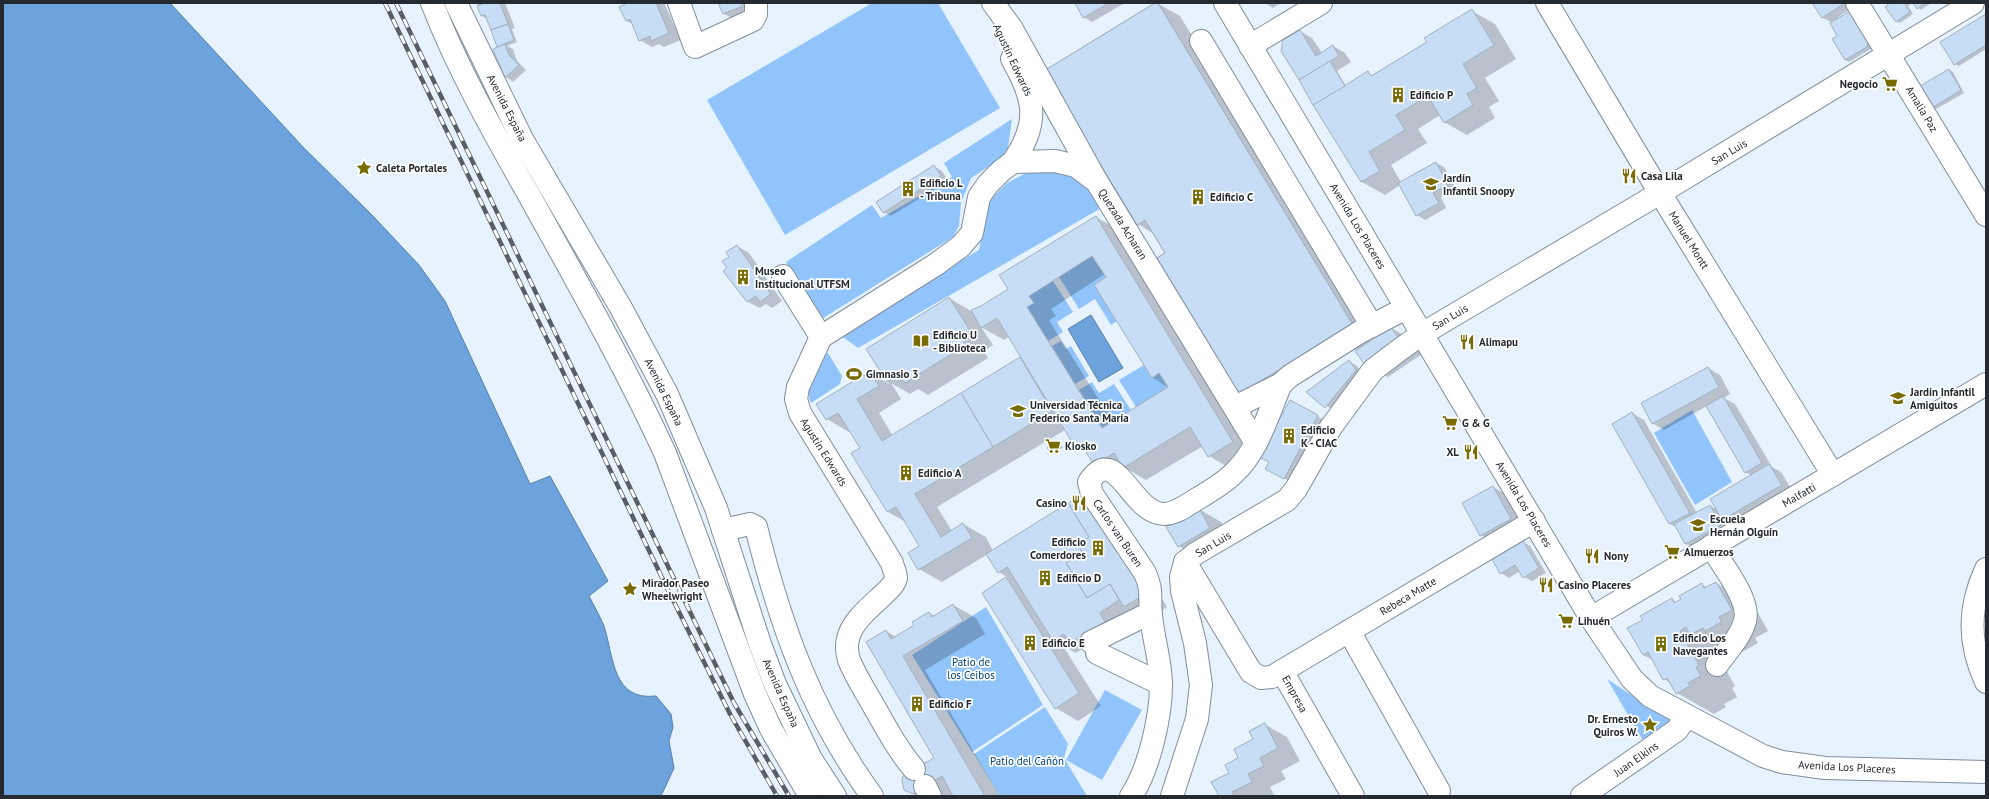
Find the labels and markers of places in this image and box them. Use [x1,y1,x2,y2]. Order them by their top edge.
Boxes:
supermarket icon: Negocio [1881,75,1899,93]
place label: Negocio [1840,77,1878,91]
building icon: Edificio P [1389,86,1407,104]
place label: Edificio P [1410,88,1454,102]
place icon: Caleta Portales [355,159,373,177]
place label: Caleta Portales [376,161,447,175]
restaurant icon: Casa Lila [1620,167,1638,185]
place label: Casa Lila [1641,169,1683,183]
place label: Jardín Infantil Snoopy [1442,171,1515,198]
school or university icon: Jardín Infantil Snoopy [1422,175,1440,193]
place label: Edificio L - Tribuna [920,176,963,203]
building icon: Edificio L - Tribuna [899,180,917,198]
building icon: Edificio C [1189,188,1207,206]
place label: Edificio C [1210,190,1253,204]
place label: Museo Institucional UTFSM [755,264,850,291]
building icon: Museo Institucional UTFSM [734,268,752,286]
place label: Edificio U - Biblioteca [933,328,986,355]
library icon: Edificio U - Biblioteca [912,332,930,350]
restaurant icon: Alimapu [1458,333,1476,351]
place label: Alimapu [1479,335,1518,349]
sports icon: Gimnasio 3 [845,365,863,383]
place label: Gimnasio 3 [866,367,919,381]
place label: Jardín Infantil Amiguitos [1909,385,1976,412]
school or university icon: Jardín Infantil Amiguitos [1889,389,1907,407]
place label: Universidad Técnica Federico Santa María [1030,398,1129,425]
school or university icon: Universidad Técnica Federico Santa María [1009,402,1027,420]
supermarket icon: G & G [1441,414,1459,432]
place label: G & G [1462,416,1490,430]
place label: Edificio K - CIAC [1301,423,1337,450]
building icon: Edificio K - CIAC [1280,427,1298,445]
supermarket icon: Kiosko [1044,437,1062,455]
place label: Kiosko [1065,439,1097,453]
restaurant icon: XL [1462,443,1480,461]
place label: XL [1446,445,1459,459]
building icon: Edificio A [897,464,915,482]
place label: Edificio A [918,466,962,480]
restaurant icon: Casino [1070,494,1088,512]
place label: Casino [1036,496,1067,510]
place label: Escuela Hernán Olguín [1710,512,1778,539]
school or university icon: Escuela Hernán Olguín [1689,516,1707,534]
place label: Edificio Comerdores [1030,535,1086,562]
building icon: Edificio Comerdores [1089,539,1107,557]
supermarket icon: Almuerzos [1663,543,1681,561]
place label: Almuerzos [1684,545,1734,559]
restaurant icon: Nony [1583,547,1601,565]
place label: Nony [1604,549,1629,563]
building icon: Edificio D [1036,569,1054,587]
place label: Edificio D [1057,571,1101,585]
place label: Mirador Paseo Wheelwright [642,576,709,603]
restaurant icon: Casino Placeres [1537,576,1555,594]
place label: Casino Placeres [1558,578,1631,592]
place icon: Mirador Paseo Wheelwright [621,580,639,598]
supermarket icon: Lihuén [1557,612,1575,630]
place label: Lihuén [1578,614,1610,628]
place label: Edificio Los Navegantes [1673,631,1728,658]
building icon: Edificio E [1021,634,1039,652]
building icon: Edificio Los Navegantes [1652,635,1670,653]
place label: Edificio E [1042,636,1085,650]
building icon: Edificio F [908,695,926,713]
place label: Edificio F [929,697,972,711]
place label: Dr. Ernesto Quiros W. [1587,712,1638,739]
place icon: Dr. Ernesto Quiros W. [1641,716,1659,734]

